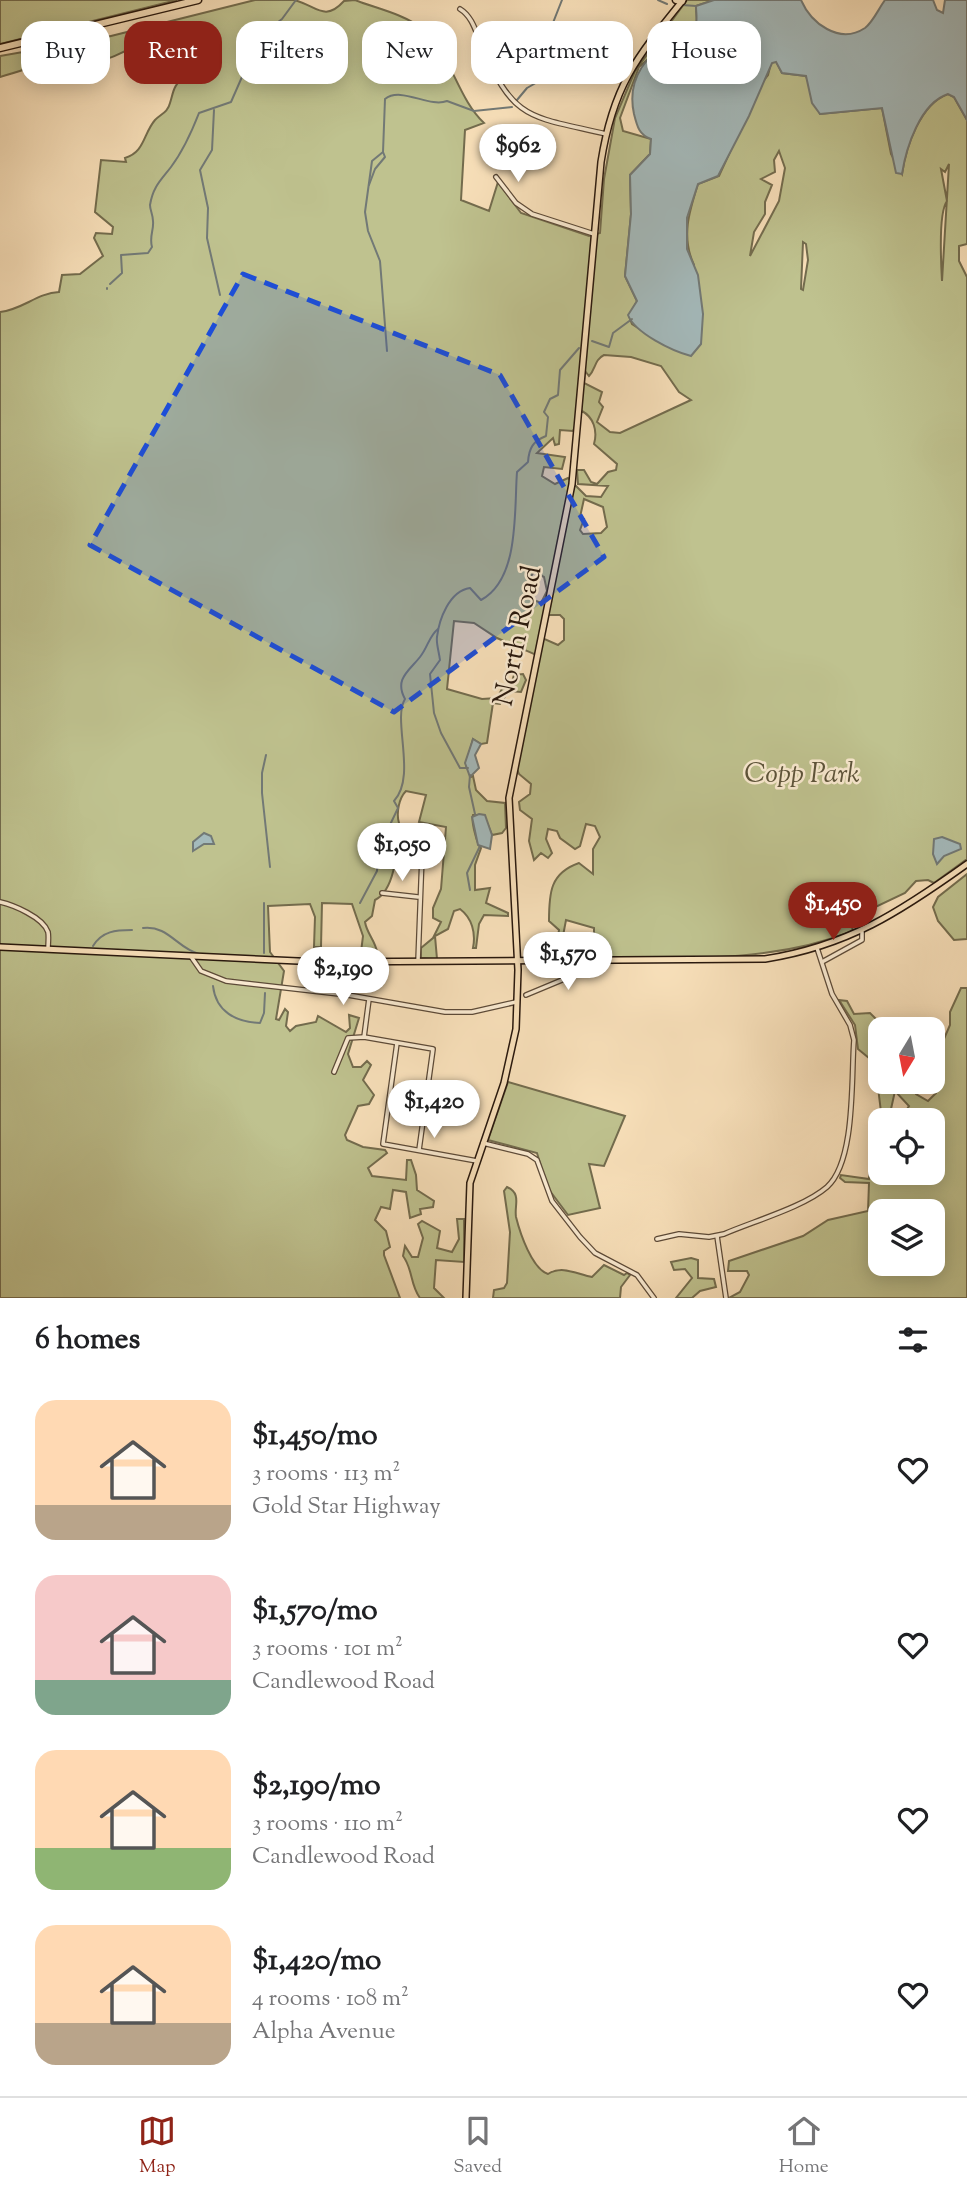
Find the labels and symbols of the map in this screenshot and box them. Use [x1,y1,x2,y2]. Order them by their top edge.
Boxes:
pin: $962 [477,124,559,184]
street label: North Road [485,562,553,710]
park label: Copp Park [744,755,860,795]
pin: $1,050 [345,824,459,883]
pin: $1,450 [776,883,890,942]
pin: $1,570 [511,932,625,992]
pin: $2,190 [286,948,400,1007]
north arrow [868,1017,945,1094]
pin: $1,420 [377,1080,491,1140]

